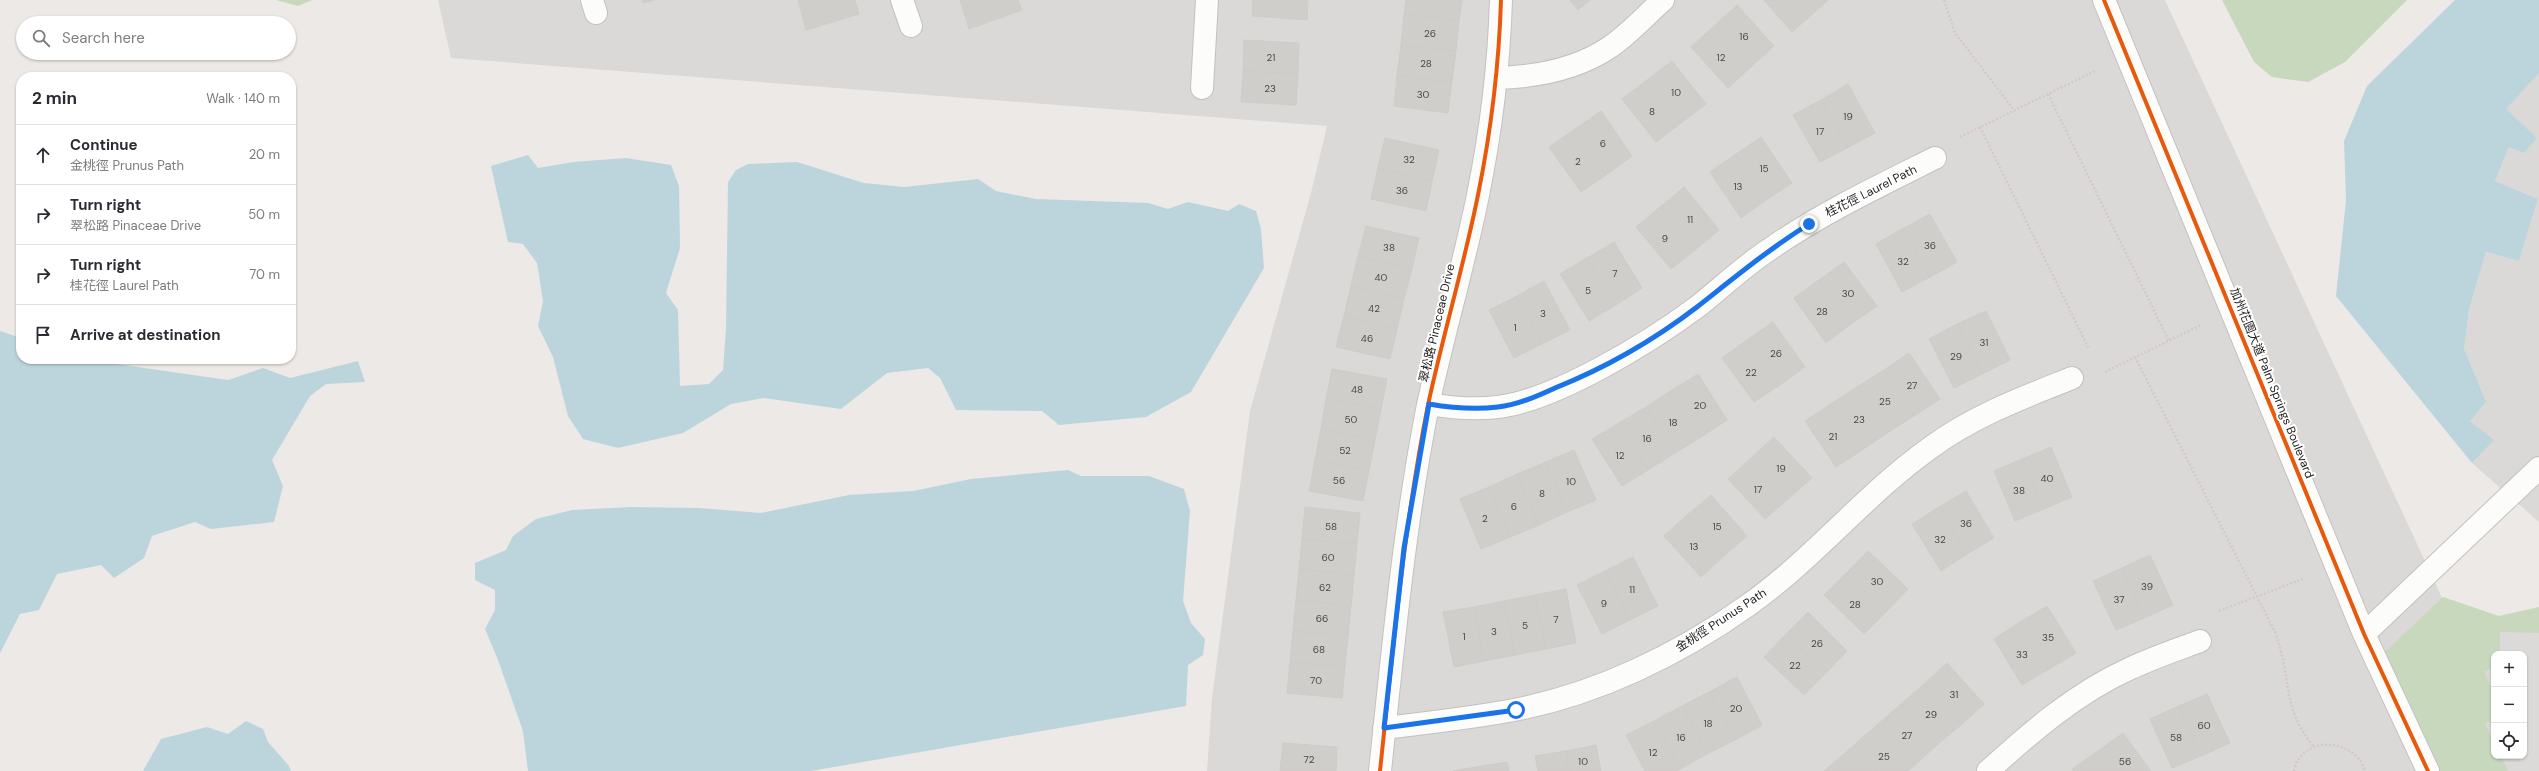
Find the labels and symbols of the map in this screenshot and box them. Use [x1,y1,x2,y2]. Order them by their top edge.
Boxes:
house number: 26 [1424,27,1436,40]
house number: 16 [1739,30,1749,43]
house number: 21 [1267,51,1275,64]
house number: 12 [1717,51,1726,64]
house number: 28 [1420,57,1432,70]
house number: 23 [1264,82,1276,95]
house number: 10 [1671,86,1681,99]
house number: 30 [1417,88,1430,101]
house number: 8 [1649,105,1655,118]
house number: 19 [1843,110,1853,123]
house number: 17 [1816,125,1824,138]
house number: 6 [1600,137,1606,150]
house number: 32 [1403,153,1415,166]
house number: 2 [1575,155,1581,168]
street label: 桂花徑 Laurel Path [1823,161,1919,221]
house number: 15 [1759,162,1769,175]
house number: 13 [1733,180,1743,193]
house number: 36 [1396,184,1408,197]
house number: 11 [1687,213,1693,226]
route end [1800,215,1818,233]
house number: 9 [1662,232,1668,245]
house number: 36 [1924,239,1936,252]
house number: 38 [1383,241,1395,254]
house number: 32 [1897,255,1909,268]
street label: 翠松路 Pinaceae Drive [1416,262,1458,384]
house number: 7 [1612,267,1618,280]
house number: 40 [1375,271,1388,284]
house number: 5 [1585,284,1591,297]
street label: 加州花園大道 Palm Springs Boulevard [2226,285,2318,481]
house number: 30 [1842,287,1855,300]
house number: 42 [1368,302,1380,315]
house number: 28 [1816,305,1828,318]
house number: 3 [1540,307,1546,320]
house number: 1 [1513,321,1517,334]
house number: 46 [1361,332,1373,345]
house number: 31 [1980,336,1988,349]
house number: 26 [1770,347,1782,360]
house number: 29 [1950,350,1962,363]
house number: 22 [1745,366,1757,379]
house number: 27 [1907,379,1917,392]
house number: 48 [1351,383,1363,396]
house number: 25 [1879,395,1891,408]
house number: 20 [1694,399,1706,412]
house number: 50 [1345,413,1358,426]
house number: 23 [1853,413,1865,426]
house number: 18 [1668,416,1678,429]
house number: 21 [1829,430,1837,443]
house number: 16 [1642,432,1652,445]
house number: 52 [1339,444,1351,457]
house number: 12 [1616,449,1625,462]
house number: 19 [1776,462,1786,475]
house number: 40 [2041,472,2054,485]
house number: 56 [1333,474,1345,487]
house number: 10 [1566,475,1576,488]
house number: 17 [1754,483,1762,496]
house number: 38 [2013,484,2025,497]
house number: 8 [1539,487,1545,500]
house number: 6 [1511,500,1517,513]
house number: 2 [1482,512,1488,525]
house number: 36 [1960,517,1972,530]
house number: 58 [1325,520,1337,533]
house number: 15 [1712,520,1722,533]
house number: 32 [1934,533,1946,546]
house number: 13 [1689,540,1699,553]
house number: 60 [1321,551,1335,564]
house number: 30 [1871,575,1884,588]
house number: 39 [2141,580,2153,593]
house number: 62 [1319,581,1331,594]
house number: 11 [1629,583,1635,596]
street label: 金桃徑 Prunus Path [1673,585,1770,655]
house number: 37 [2113,593,2125,606]
house number: 9 [1601,597,1607,610]
house number: 28 [1849,598,1861,611]
house number: 66 [1316,612,1328,625]
house number: 7 [1553,613,1559,626]
house number: 5 [1522,619,1528,632]
house number: 3 [1491,625,1497,638]
house number: 1 [1462,630,1466,643]
house number: 35 [2042,631,2054,644]
house number: 26 [1811,637,1823,650]
house number: 68 [1313,643,1325,656]
house number: 33 [2016,648,2028,661]
house number: 22 [1789,659,1801,672]
house number: 70 [1310,674,1322,687]
house number: 31 [1950,688,1958,701]
route start [1507,701,1525,719]
house number: 20 [1730,702,1742,715]
house number: 29 [1925,708,1937,721]
house number: 18 [1703,717,1713,730]
house number: 60 [2197,719,2211,732]
house number: 27 [1902,729,1912,742]
house number: 16 [1676,731,1686,744]
house number: 58 [2170,731,2182,744]
house number: 12 [1649,746,1658,759]
house number: 25 [1878,750,1890,763]
house number: 72 [1304,753,1315,766]
house number: 10 [1578,755,1588,768]
house number: 56 [2119,755,2131,768]

